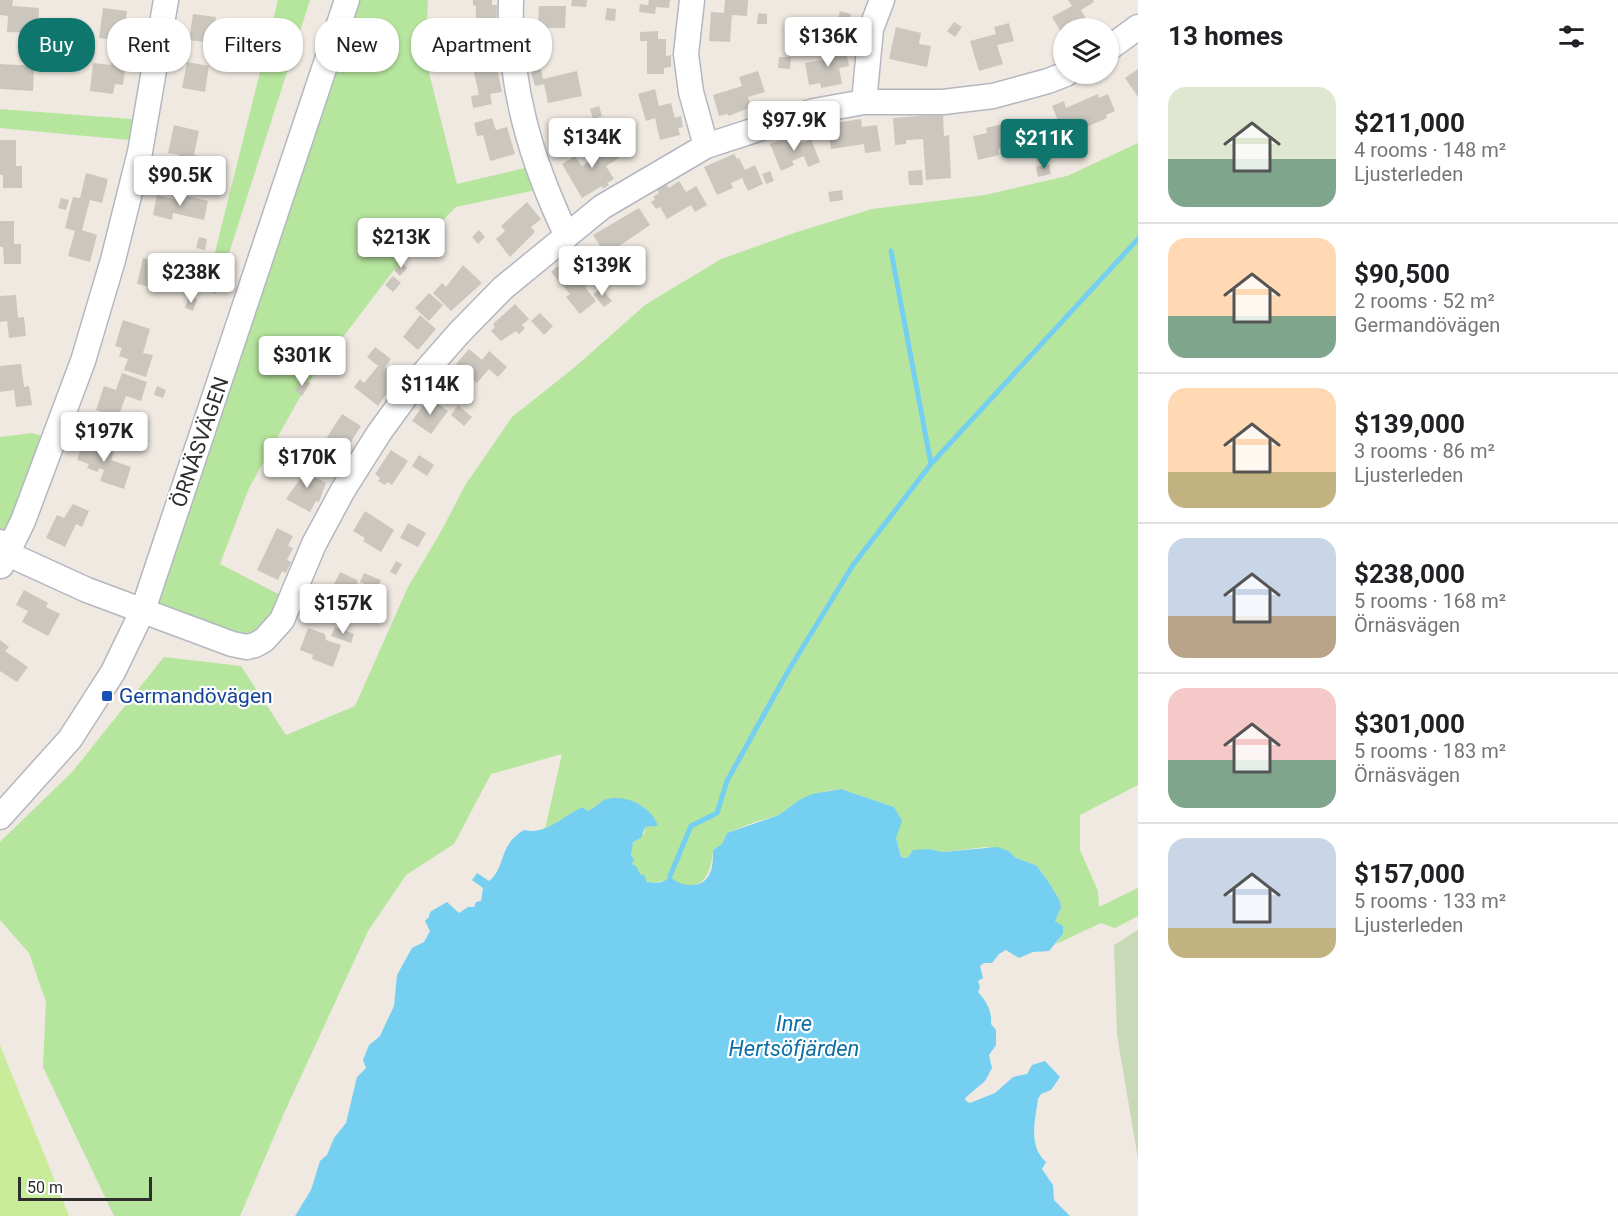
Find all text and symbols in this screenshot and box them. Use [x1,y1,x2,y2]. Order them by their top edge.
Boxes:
pin: $136K [786,17,870,68]
chip: Buy [18,18,95,72]
chip: Rent [107,18,191,72]
chip: Filters [203,18,303,72]
chip: New [315,18,399,72]
chip: Apartment [411,18,552,72]
map controls [1053,18,1119,84]
button: layers [1053,18,1119,84]
icon: filters [1555,20,1588,53]
text: 13 homes [1168,21,1283,51]
text: $136K [799,24,857,48]
pin: $97.9K [745,101,843,152]
text: $97.9K [762,108,826,132]
text: $211,000 [1354,108,1465,138]
icon: home [1216,111,1288,183]
pin: $134K [550,118,634,169]
pin: $211K [1002,119,1086,170]
text: $134K [563,125,621,149]
text: $211K [1015,126,1073,150]
text: 4 rooms · 148 m² [1354,138,1506,162]
pin: $90.5K [131,156,229,207]
text: Ljusterleden [1354,162,1463,186]
text: $90.5K [148,163,212,187]
pin: $213K [359,218,443,269]
text: $213K [372,225,430,249]
pin: $139K [560,246,644,297]
pin: $238K [149,253,233,304]
text: $139K [573,253,631,277]
text: $90,500 [1354,259,1450,289]
text: $238K [162,260,220,284]
icon: home [1216,262,1288,334]
text: 2 rooms · 52 m² [1354,289,1495,313]
text: Germandövägen [1354,313,1500,337]
pin: $301K [260,336,344,387]
text: $301K [273,343,331,367]
pin: $114K [388,365,472,416]
text: $114K [401,372,459,396]
street label: ÖRNÄSVÄGEN [166,374,234,510]
text: $139,000 [1354,409,1465,439]
pin: $197K [62,412,146,463]
icon: home [1216,412,1288,484]
text: $197K [75,419,133,443]
pin: $170K [265,438,349,489]
text: 3 rooms · 86 m² [1354,439,1495,463]
text: $170K [278,445,336,469]
text: Ljusterleden [1354,463,1463,487]
text: $238,000 [1354,559,1465,589]
icon: home [1216,562,1288,634]
pin: $157K [301,584,385,635]
text: 5 rooms · 168 m² [1354,589,1506,613]
text: $157K [314,591,372,615]
text: Örnäsvägen [1354,613,1460,637]
place label: Germandövägen [119,684,273,708]
marker: Germandövägen [100,689,114,703]
text: $301,000 [1354,709,1465,739]
icon: home [1216,712,1288,784]
text: 5 rooms · 183 m² [1354,739,1506,763]
text: Örnäsvägen [1354,763,1460,787]
text: $157,000 [1354,859,1465,889]
icon: home [1216,862,1288,934]
text: 5 rooms · 133 m² [1354,889,1506,913]
text: Ljusterleden [1354,913,1463,937]
water label: Inre Hertsöfjärden [729,1011,859,1061]
scale bar [18,1174,152,1202]
text: 50 m [27,1178,63,1197]

